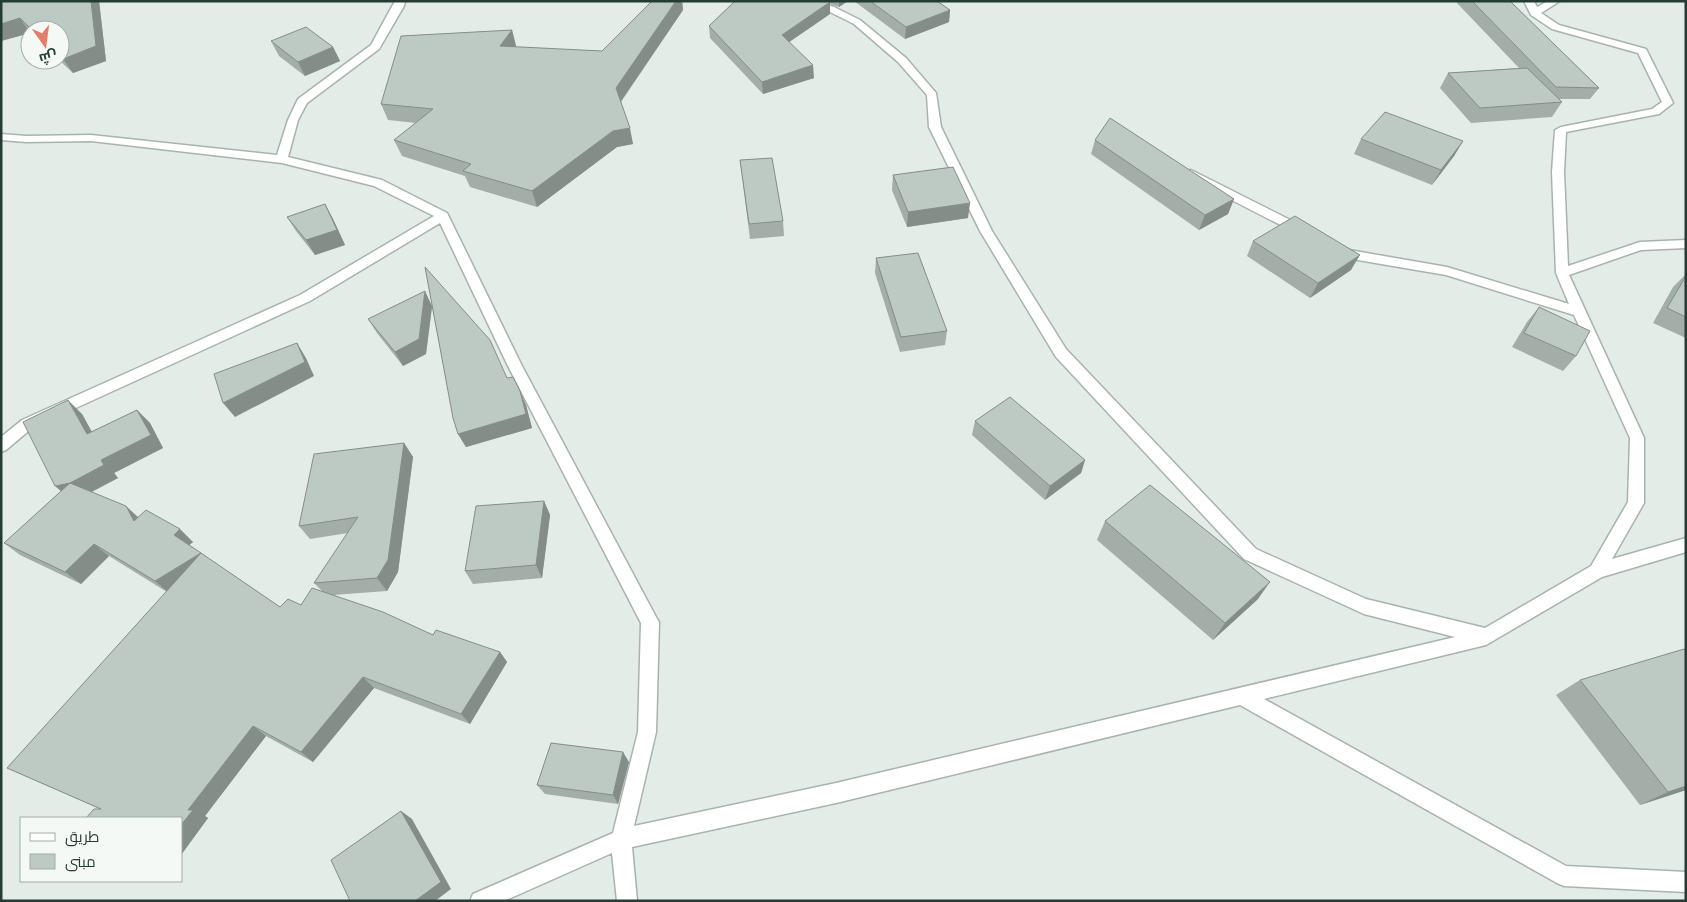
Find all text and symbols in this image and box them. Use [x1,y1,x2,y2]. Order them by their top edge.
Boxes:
north arrow [20,20,70,70]
text: ش [37,47,59,68]
legend [20,817,182,882]
text: طريق [65,828,99,847]
text: مبنى [65,853,96,872]

